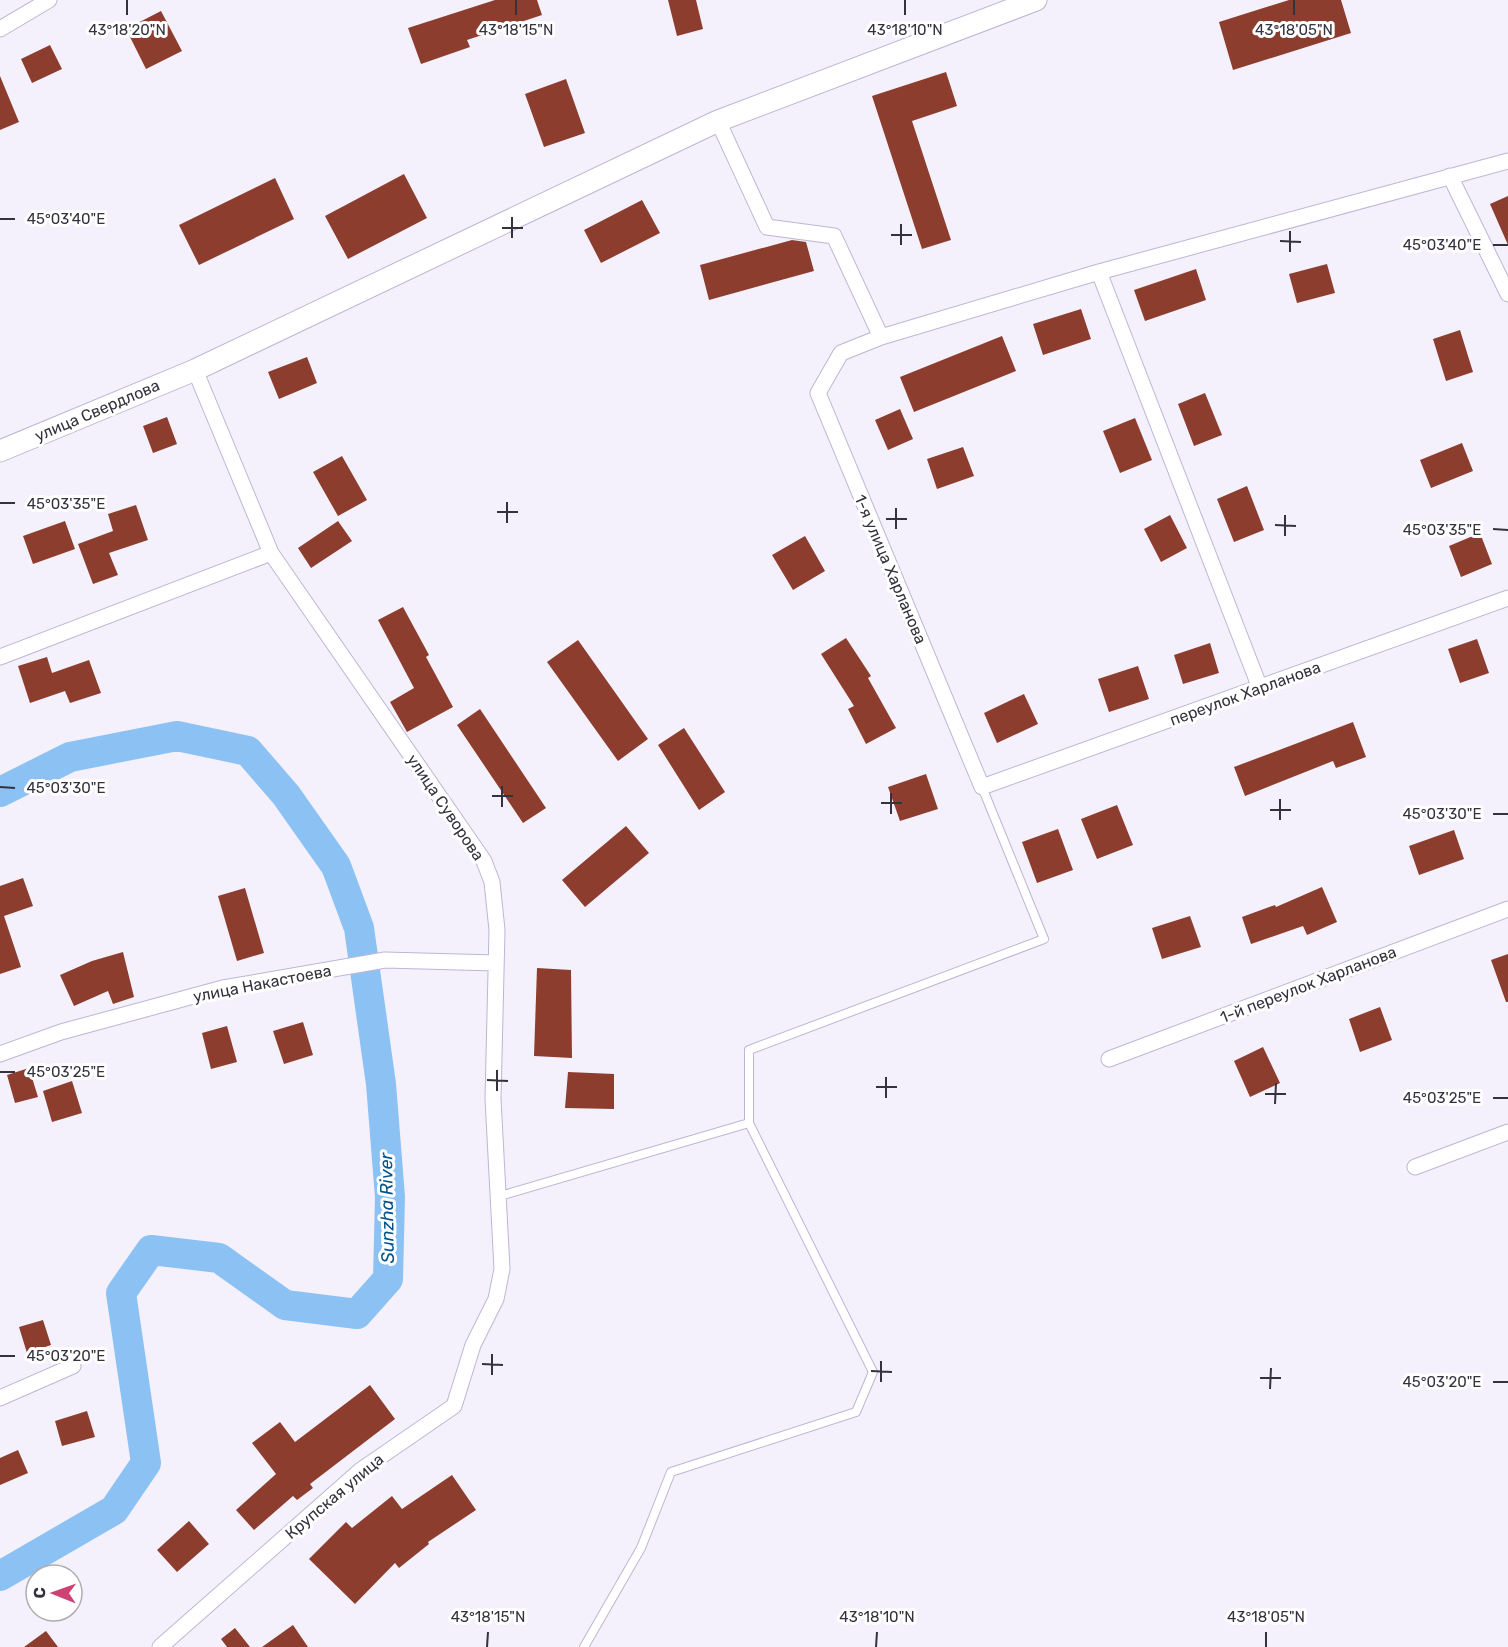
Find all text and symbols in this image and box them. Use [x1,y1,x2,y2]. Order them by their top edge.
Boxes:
text: 43°18'20"N [88,21,166,39]
text: 43°18'15"N [479,21,553,39]
text: 43°18'10"N [867,21,943,39]
text: 43°18'05"N [1255,21,1333,39]
text: 45°03'40"E [27,210,105,228]
text: 45°03'40"E [1403,236,1481,254]
street label: улица Свердлова [32,376,163,445]
street label: 1-я улица Харланова [850,492,931,647]
text: 45°03'35"E [27,495,105,513]
text: 45°03'35"E [1403,521,1481,539]
street label: переулок Харланова [1167,657,1323,730]
street label: улица Суворова [403,751,488,864]
text: 45°03'30"E [26,779,106,797]
text: 45°03'30"E [1402,805,1482,823]
street label: 1-й переулок Харланова [1217,942,1399,1027]
street label: улица Накастоева [191,961,333,1006]
text: 45°03'25"E [27,1063,105,1081]
text: 45°03'25"E [1403,1089,1481,1107]
water label: Sunzha River [375,1151,399,1264]
text: 45°03'20"E [27,1347,105,1365]
text: 45°03'20"E [1403,1373,1481,1391]
street label: Крупская улица [281,1450,387,1543]
north arrow [24,1563,84,1623]
text: С [30,1587,49,1599]
text: 43°18'15"N [451,1608,525,1626]
text: 43°18'10"N [839,1608,915,1626]
text: 43°18'05"N [1227,1608,1305,1626]

